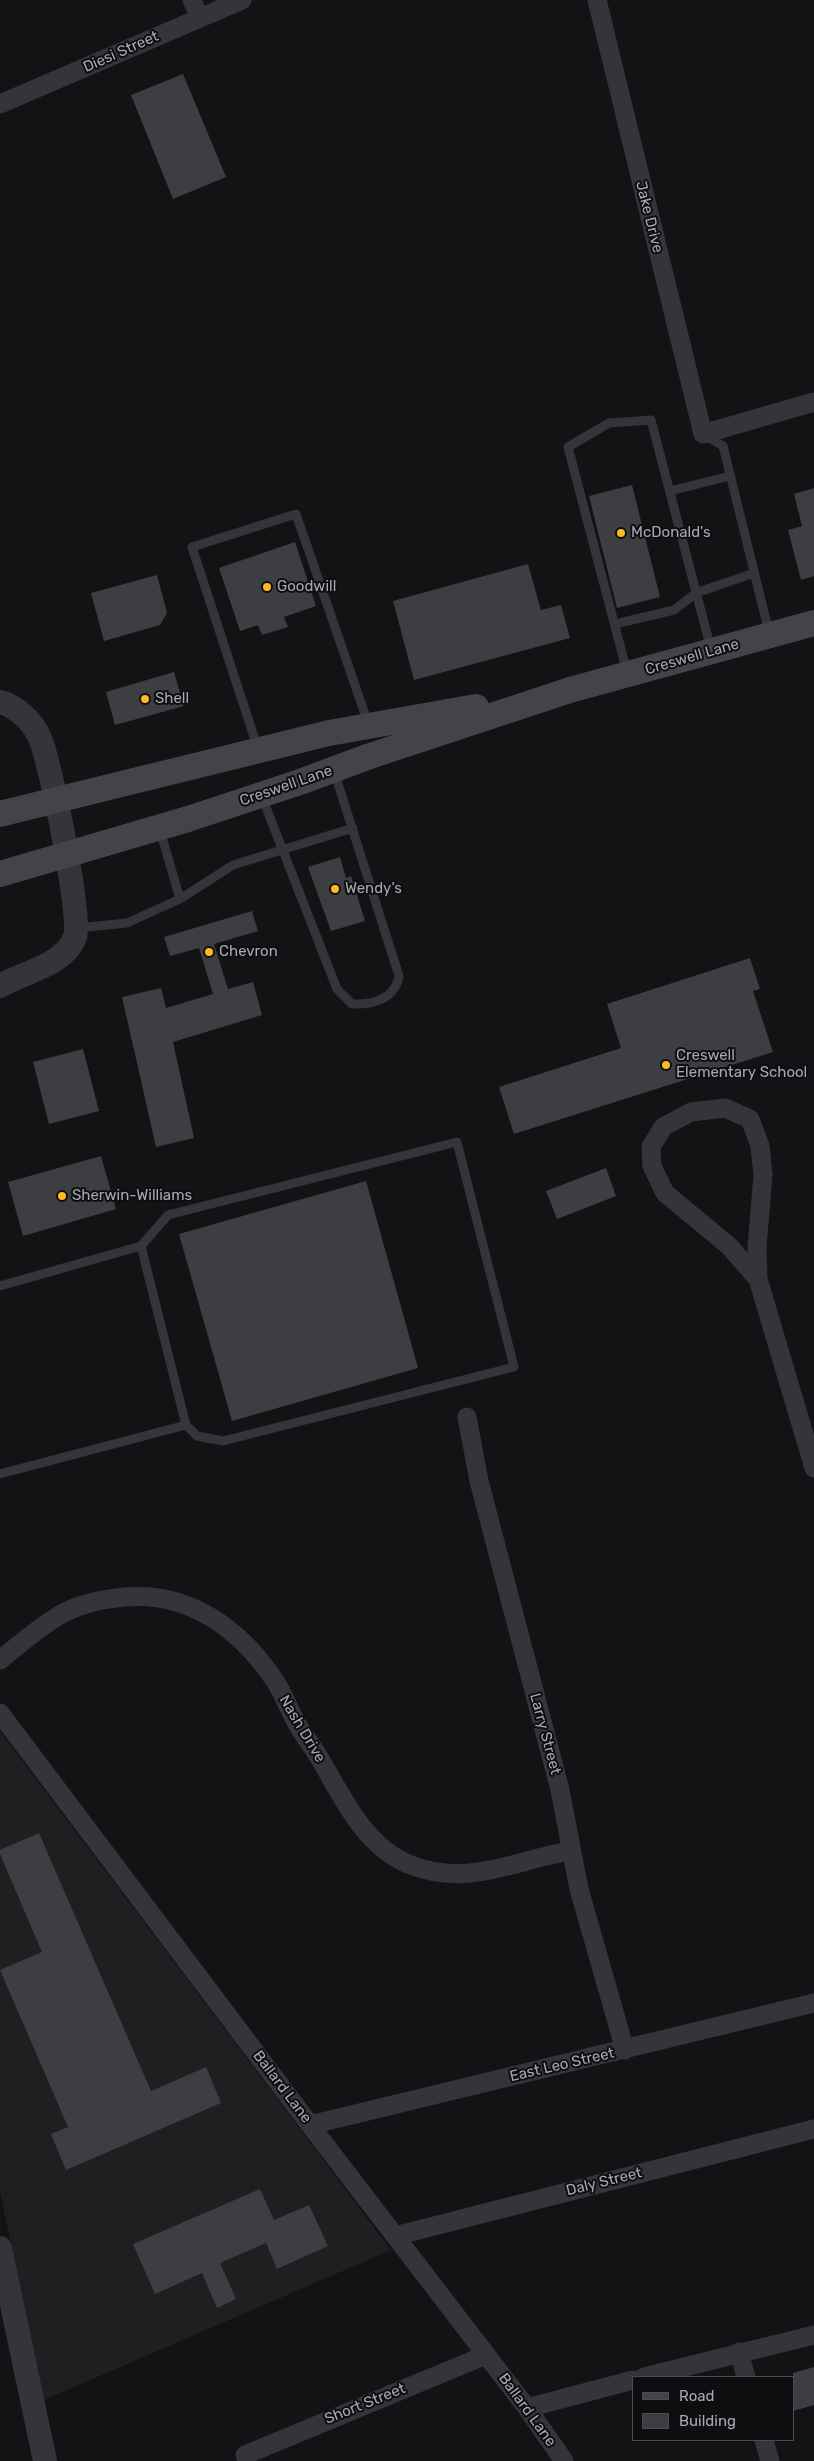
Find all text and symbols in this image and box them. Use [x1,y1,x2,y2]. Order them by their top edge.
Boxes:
street label: Diesi Street [80,27,162,77]
street label: Jake Drive [631,179,667,255]
place label: McDonald's [631,524,711,542]
marker: McDonald's [615,527,627,539]
place label: Goodwill [277,578,336,596]
marker: Goodwill [261,581,273,593]
street label: Creswell Lane [643,635,741,679]
place label: Shell [155,690,189,708]
marker: Shell [139,693,151,705]
street label: Creswell Lane [237,762,335,810]
place label: Wendy's [345,880,402,898]
marker: Wendy's [329,883,341,895]
place label: Chevron [219,943,278,961]
marker: Chevron [203,946,215,958]
place label: Creswell Elementary School [676,1047,807,1082]
marker: Creswell Elementary School [660,1059,672,1071]
place label: Sherwin-Williams [72,1187,192,1205]
marker: Sherwin-Williams [56,1190,68,1202]
street label: Larry Street [526,1691,564,1777]
street label: Nash Drive [275,1692,329,1766]
street label: East Leo Street [508,2044,616,2086]
street label: Ballard Lane [249,2047,315,2127]
street label: Daly Street [564,2164,644,2200]
street label: Ballard Lane [494,2370,560,2450]
legend [632,2376,794,2441]
street label: Short Street [322,2380,408,2428]
text: Road [679,2387,715,2405]
text: Building [679,2412,736,2430]

